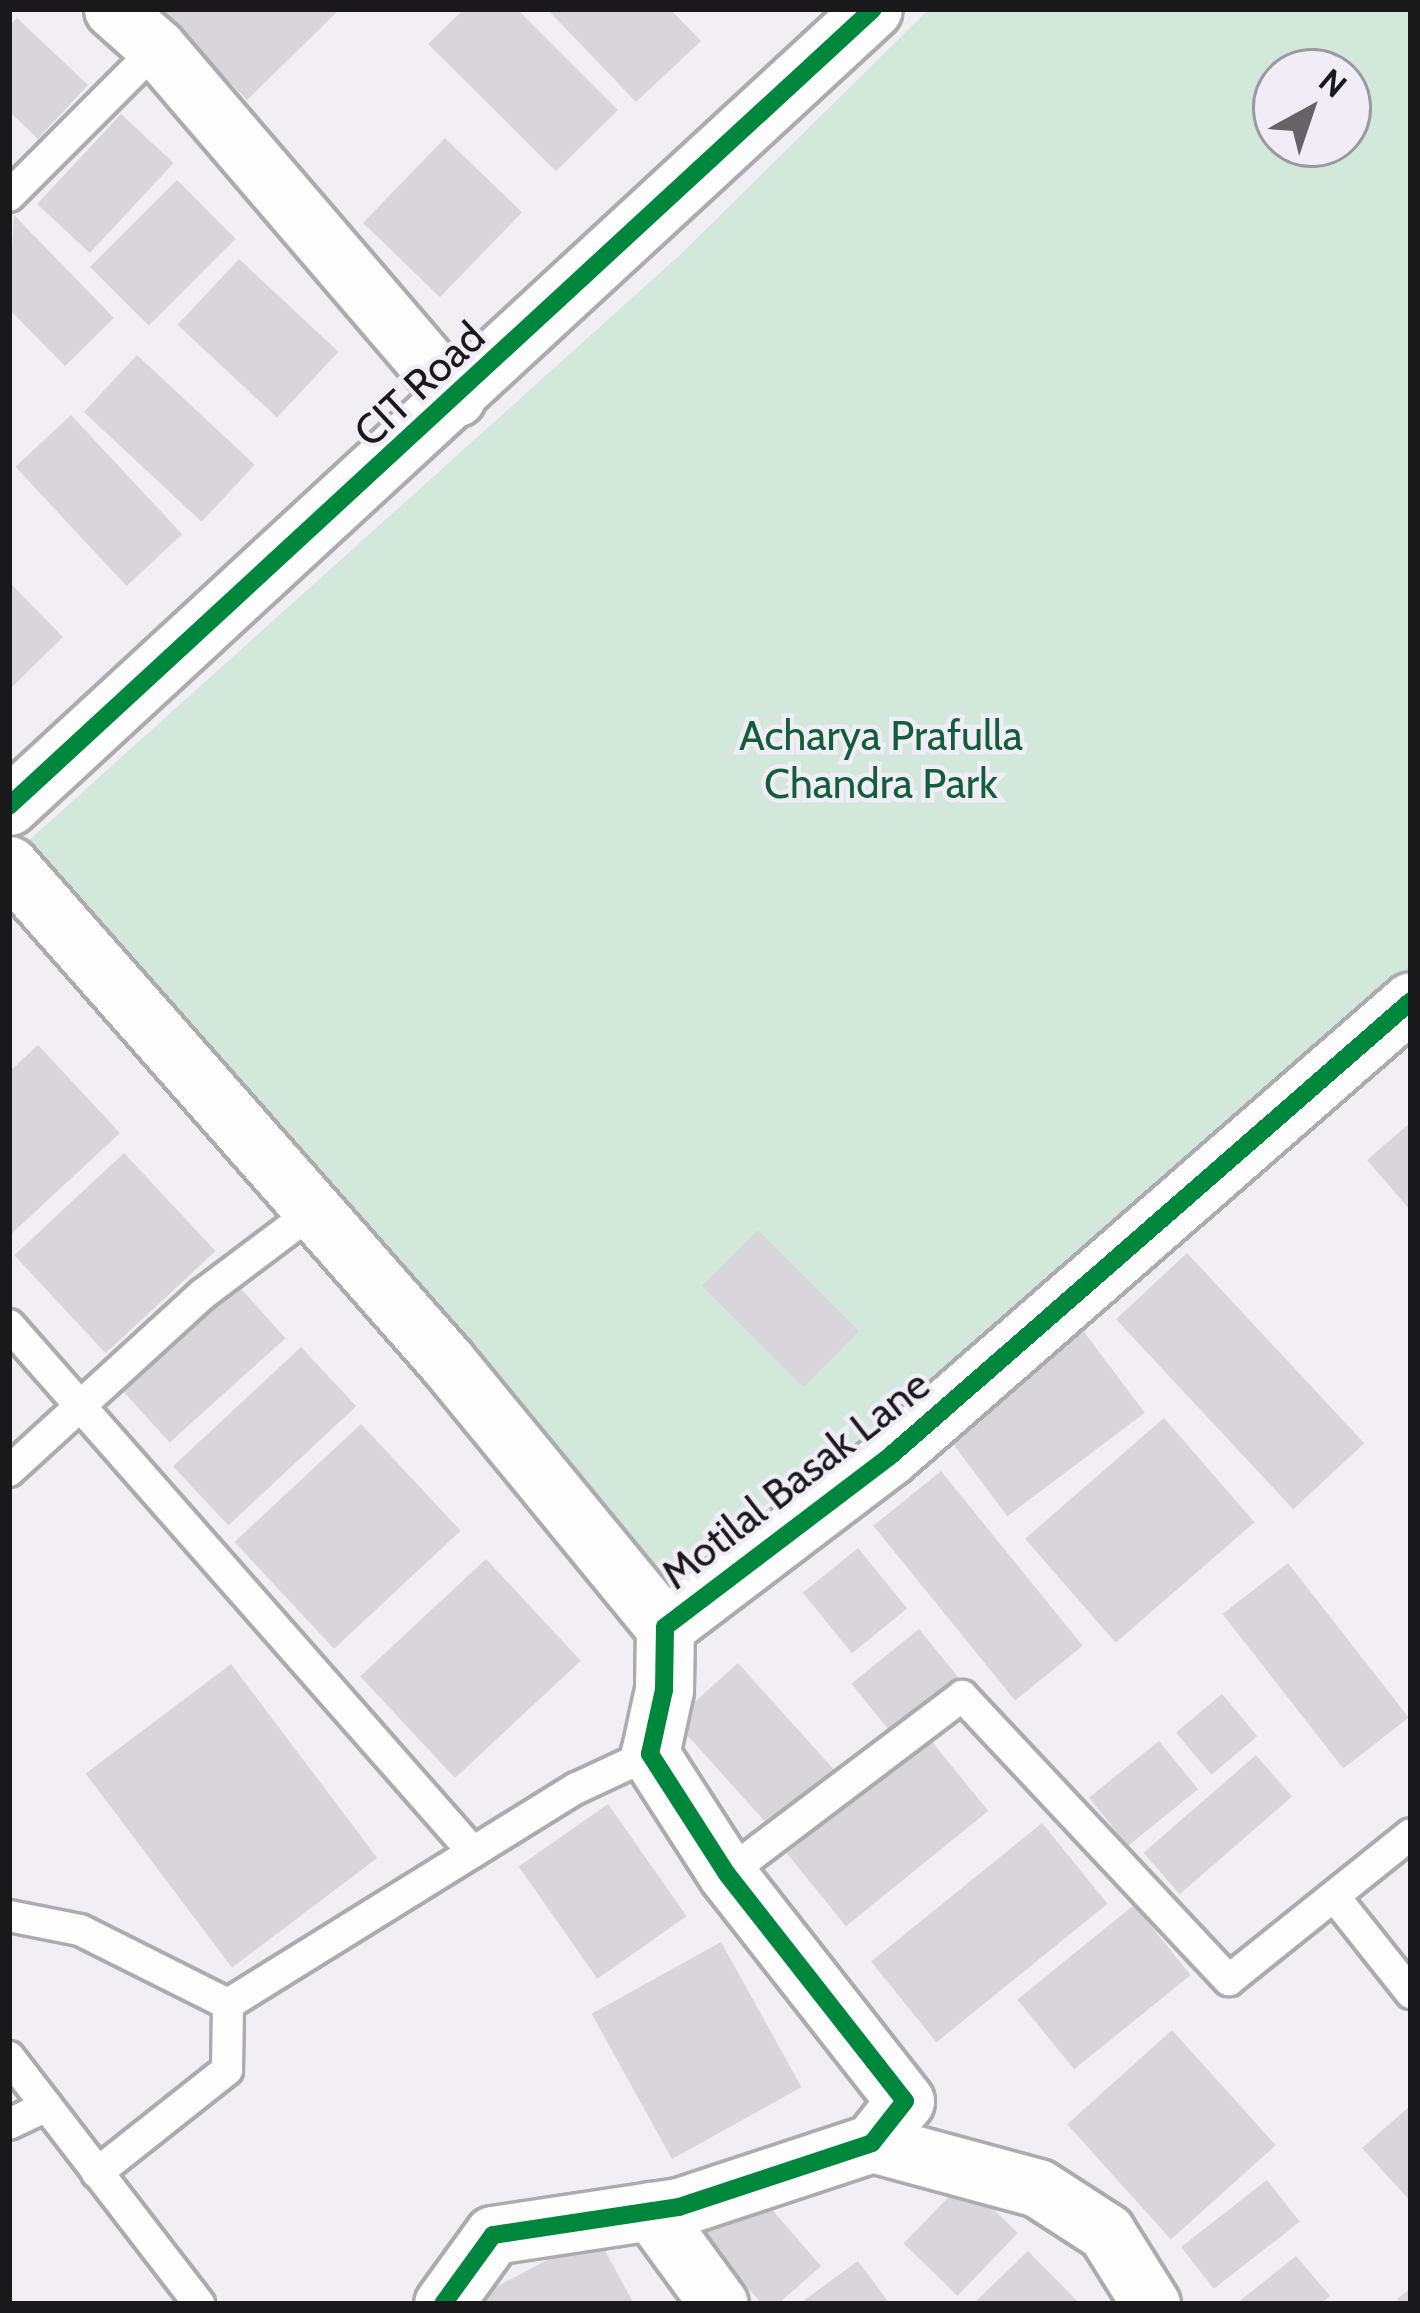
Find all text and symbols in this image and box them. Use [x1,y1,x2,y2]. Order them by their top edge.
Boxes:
north arrow [1252,48,1372,168]
text: N [1311,60,1355,106]
street label: CIT Road [343,311,495,457]
park label: Acharya Prafulla Chandra Park [739,710,1023,808]
street label: Motilal Basak Lane [651,1359,939,1599]

